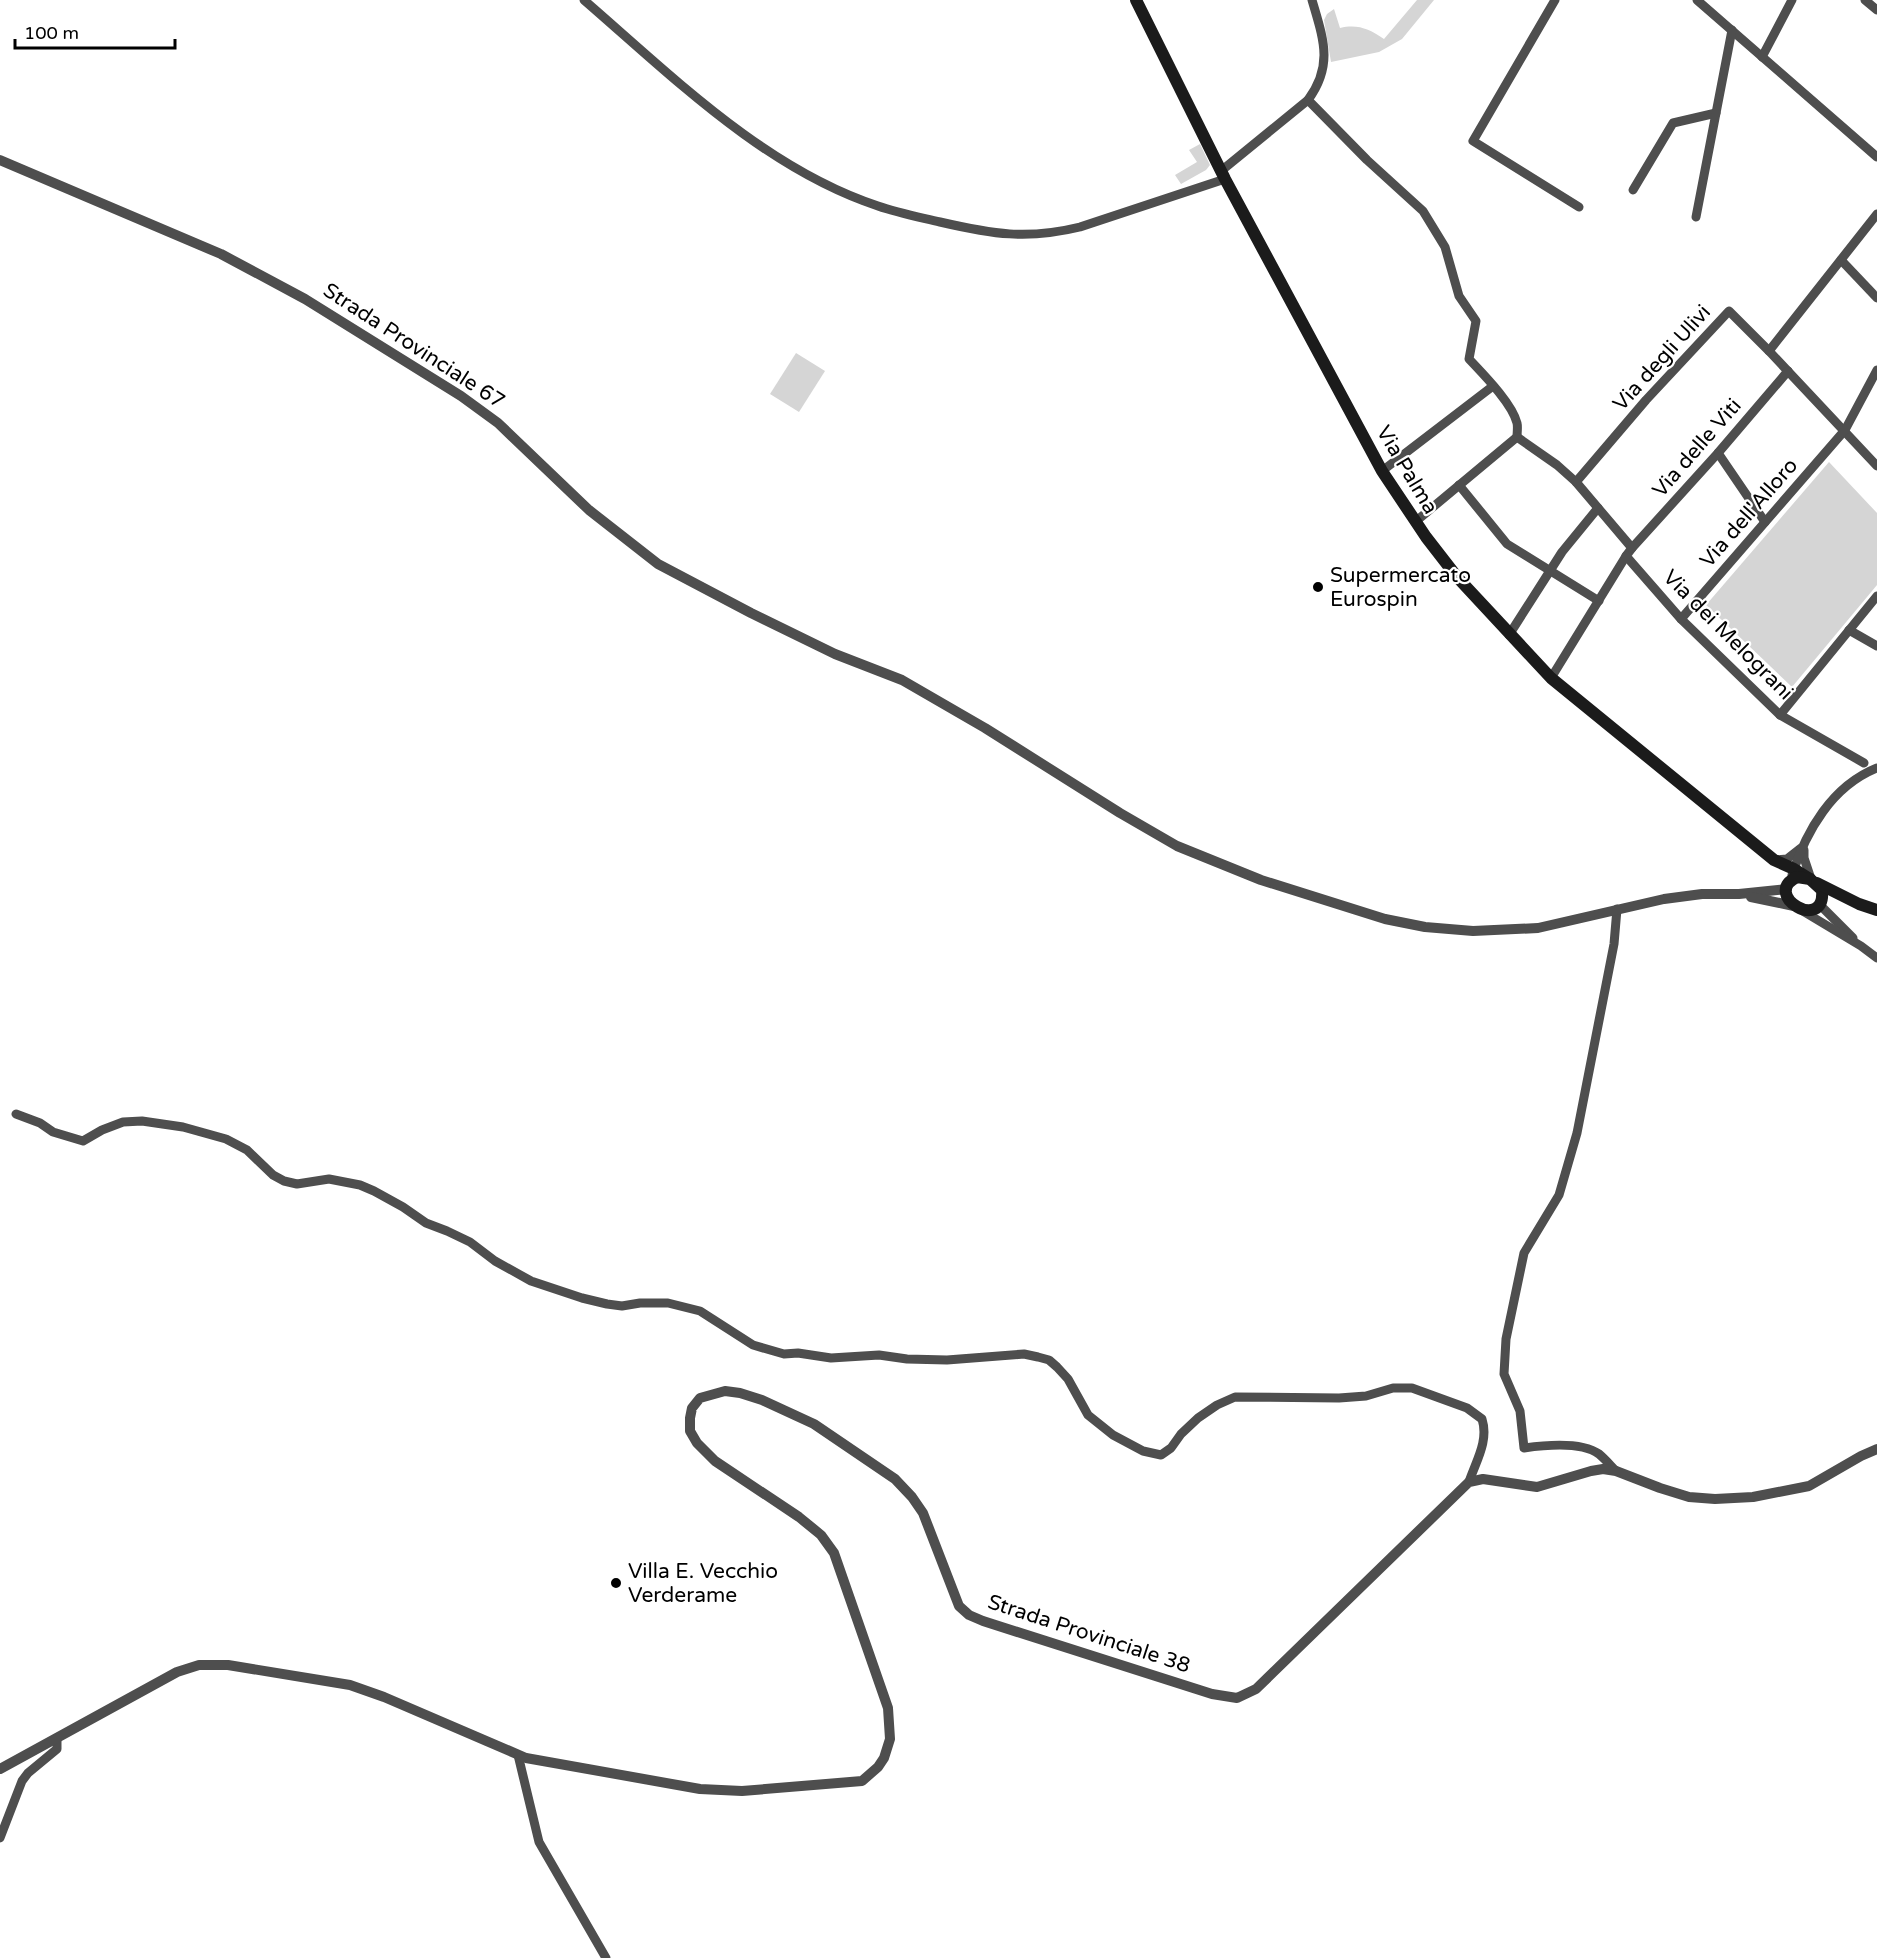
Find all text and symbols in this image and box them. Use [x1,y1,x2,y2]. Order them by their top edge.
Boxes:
scale bar [15,12,176,50]
text: 100 m [24,22,79,44]
street label: Strada Provinciale 67 [319,278,509,414]
street label: Via degli Ulivi [1608,300,1716,416]
street label: Via delle Viti [1647,394,1747,502]
street label: Via Palma [1371,421,1443,519]
street label: Via dell'Alloro [1695,453,1803,573]
place label: Supermercato Eurospin [1330,563,1471,612]
street label: Via dei Melograni [1658,565,1798,705]
marker: Supermercato Eurospin [1311,580,1325,594]
place label: Villa E. Vecchio Verderame [628,1559,778,1608]
marker: Villa E. Vecchio Verderame [609,1576,623,1590]
street label: Strada Provinciale 38 [985,1589,1193,1679]

